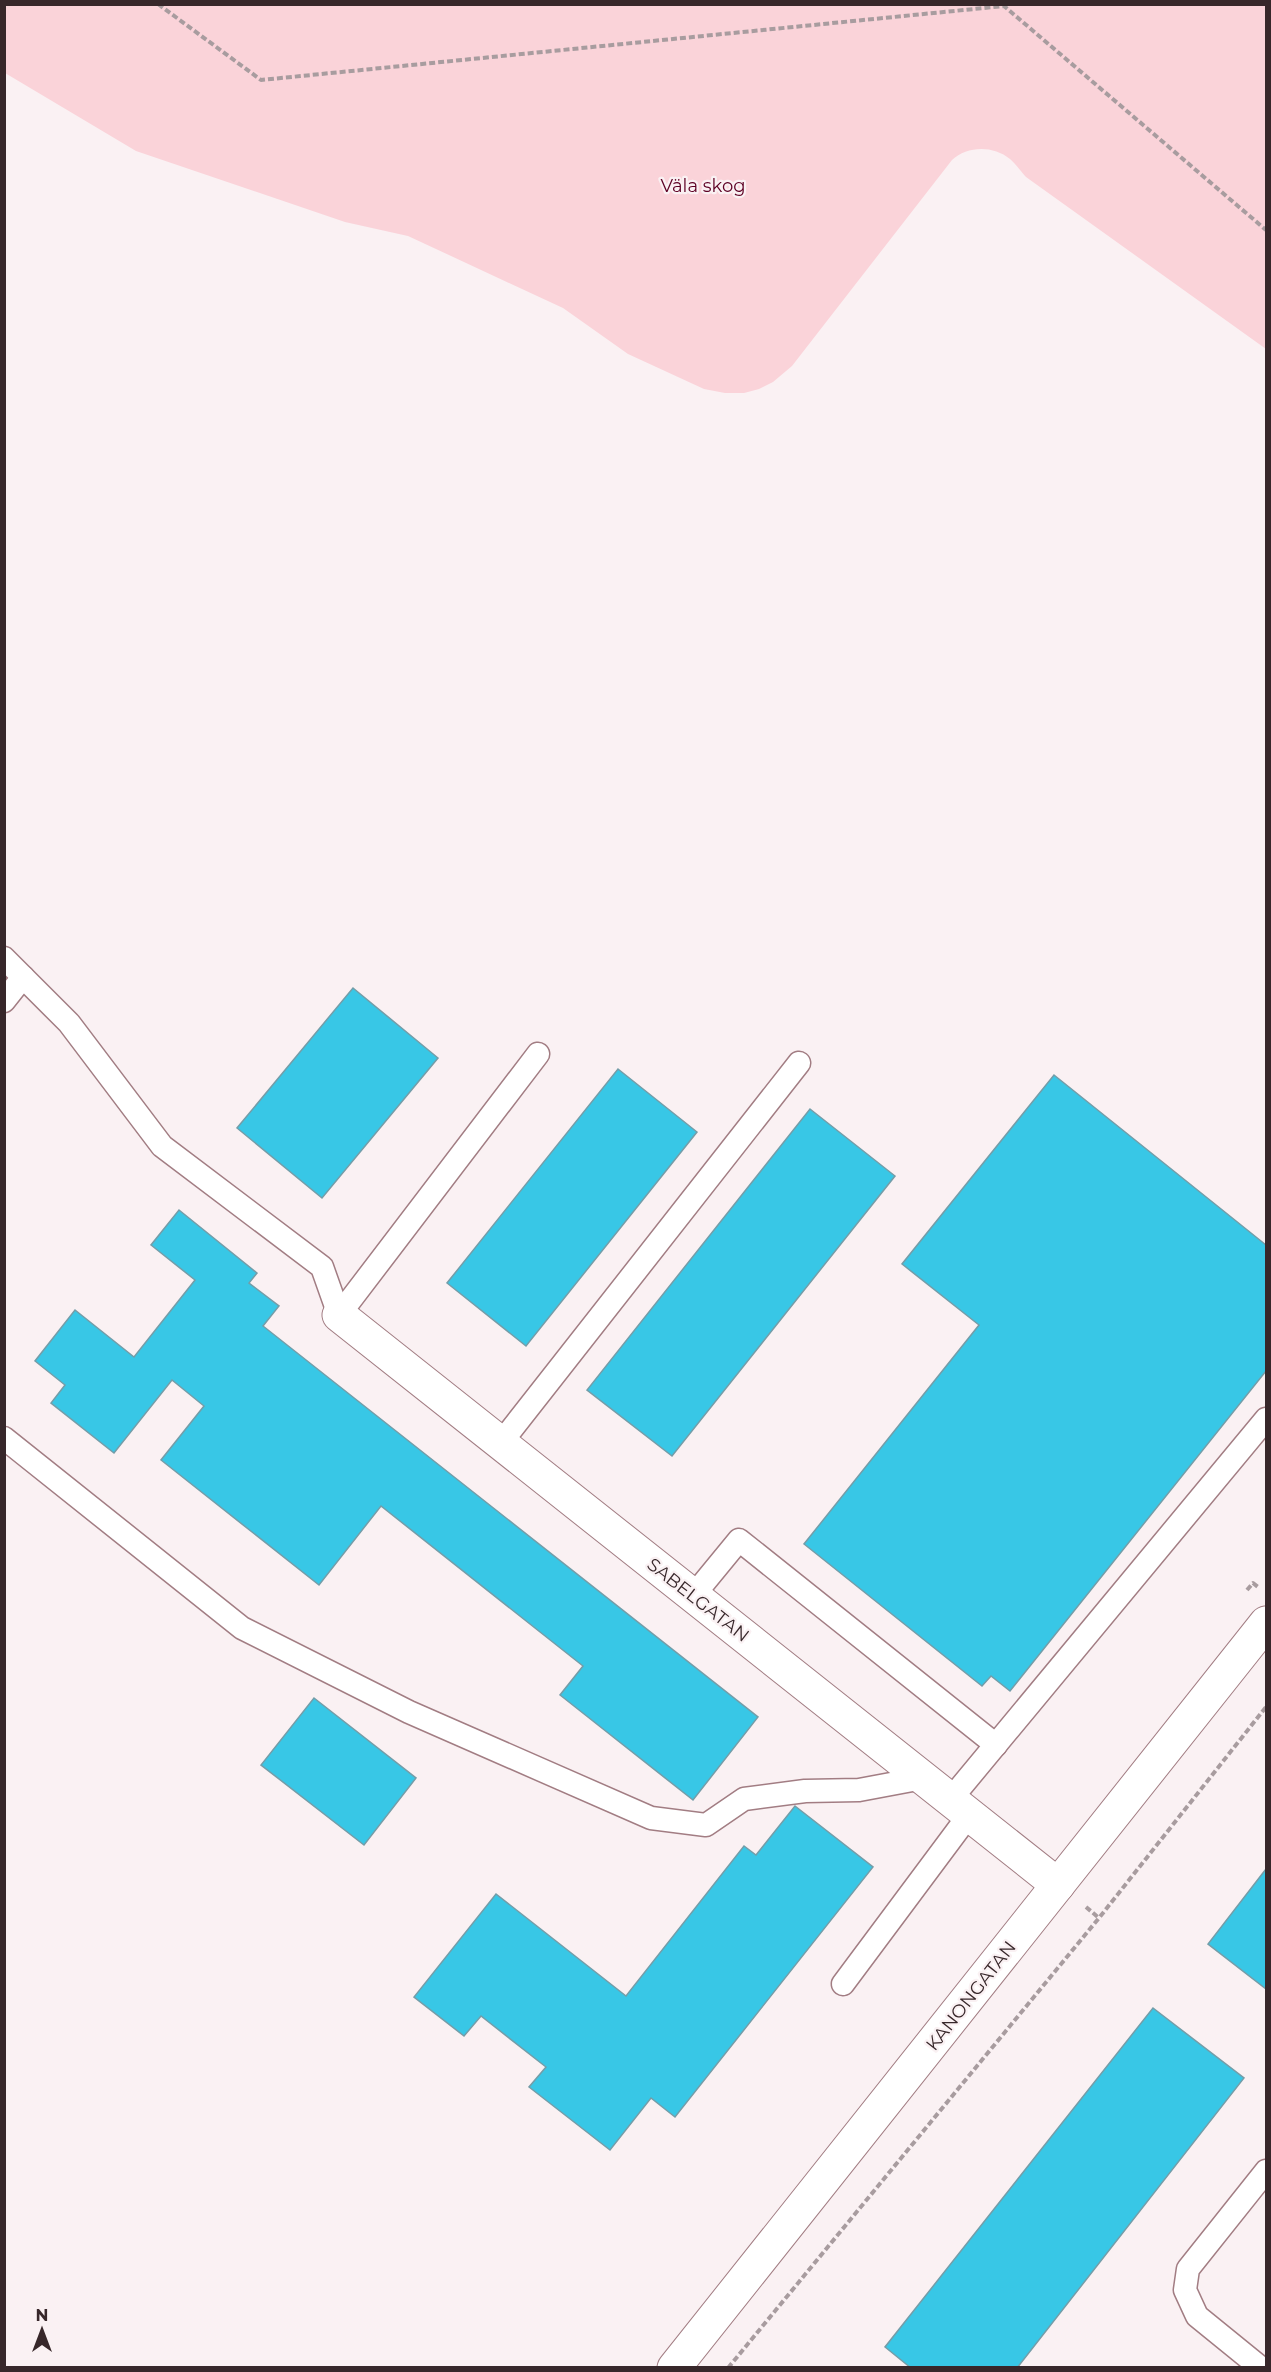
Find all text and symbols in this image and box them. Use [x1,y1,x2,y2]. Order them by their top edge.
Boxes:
park label: Väla skog [660,175,746,197]
street label: SABELGATAN [643,1553,753,1647]
street label: KANONGATAN [921,1937,1021,2055]
north arrow [12,2300,72,2360]
text: N [36,2306,48,2325]

